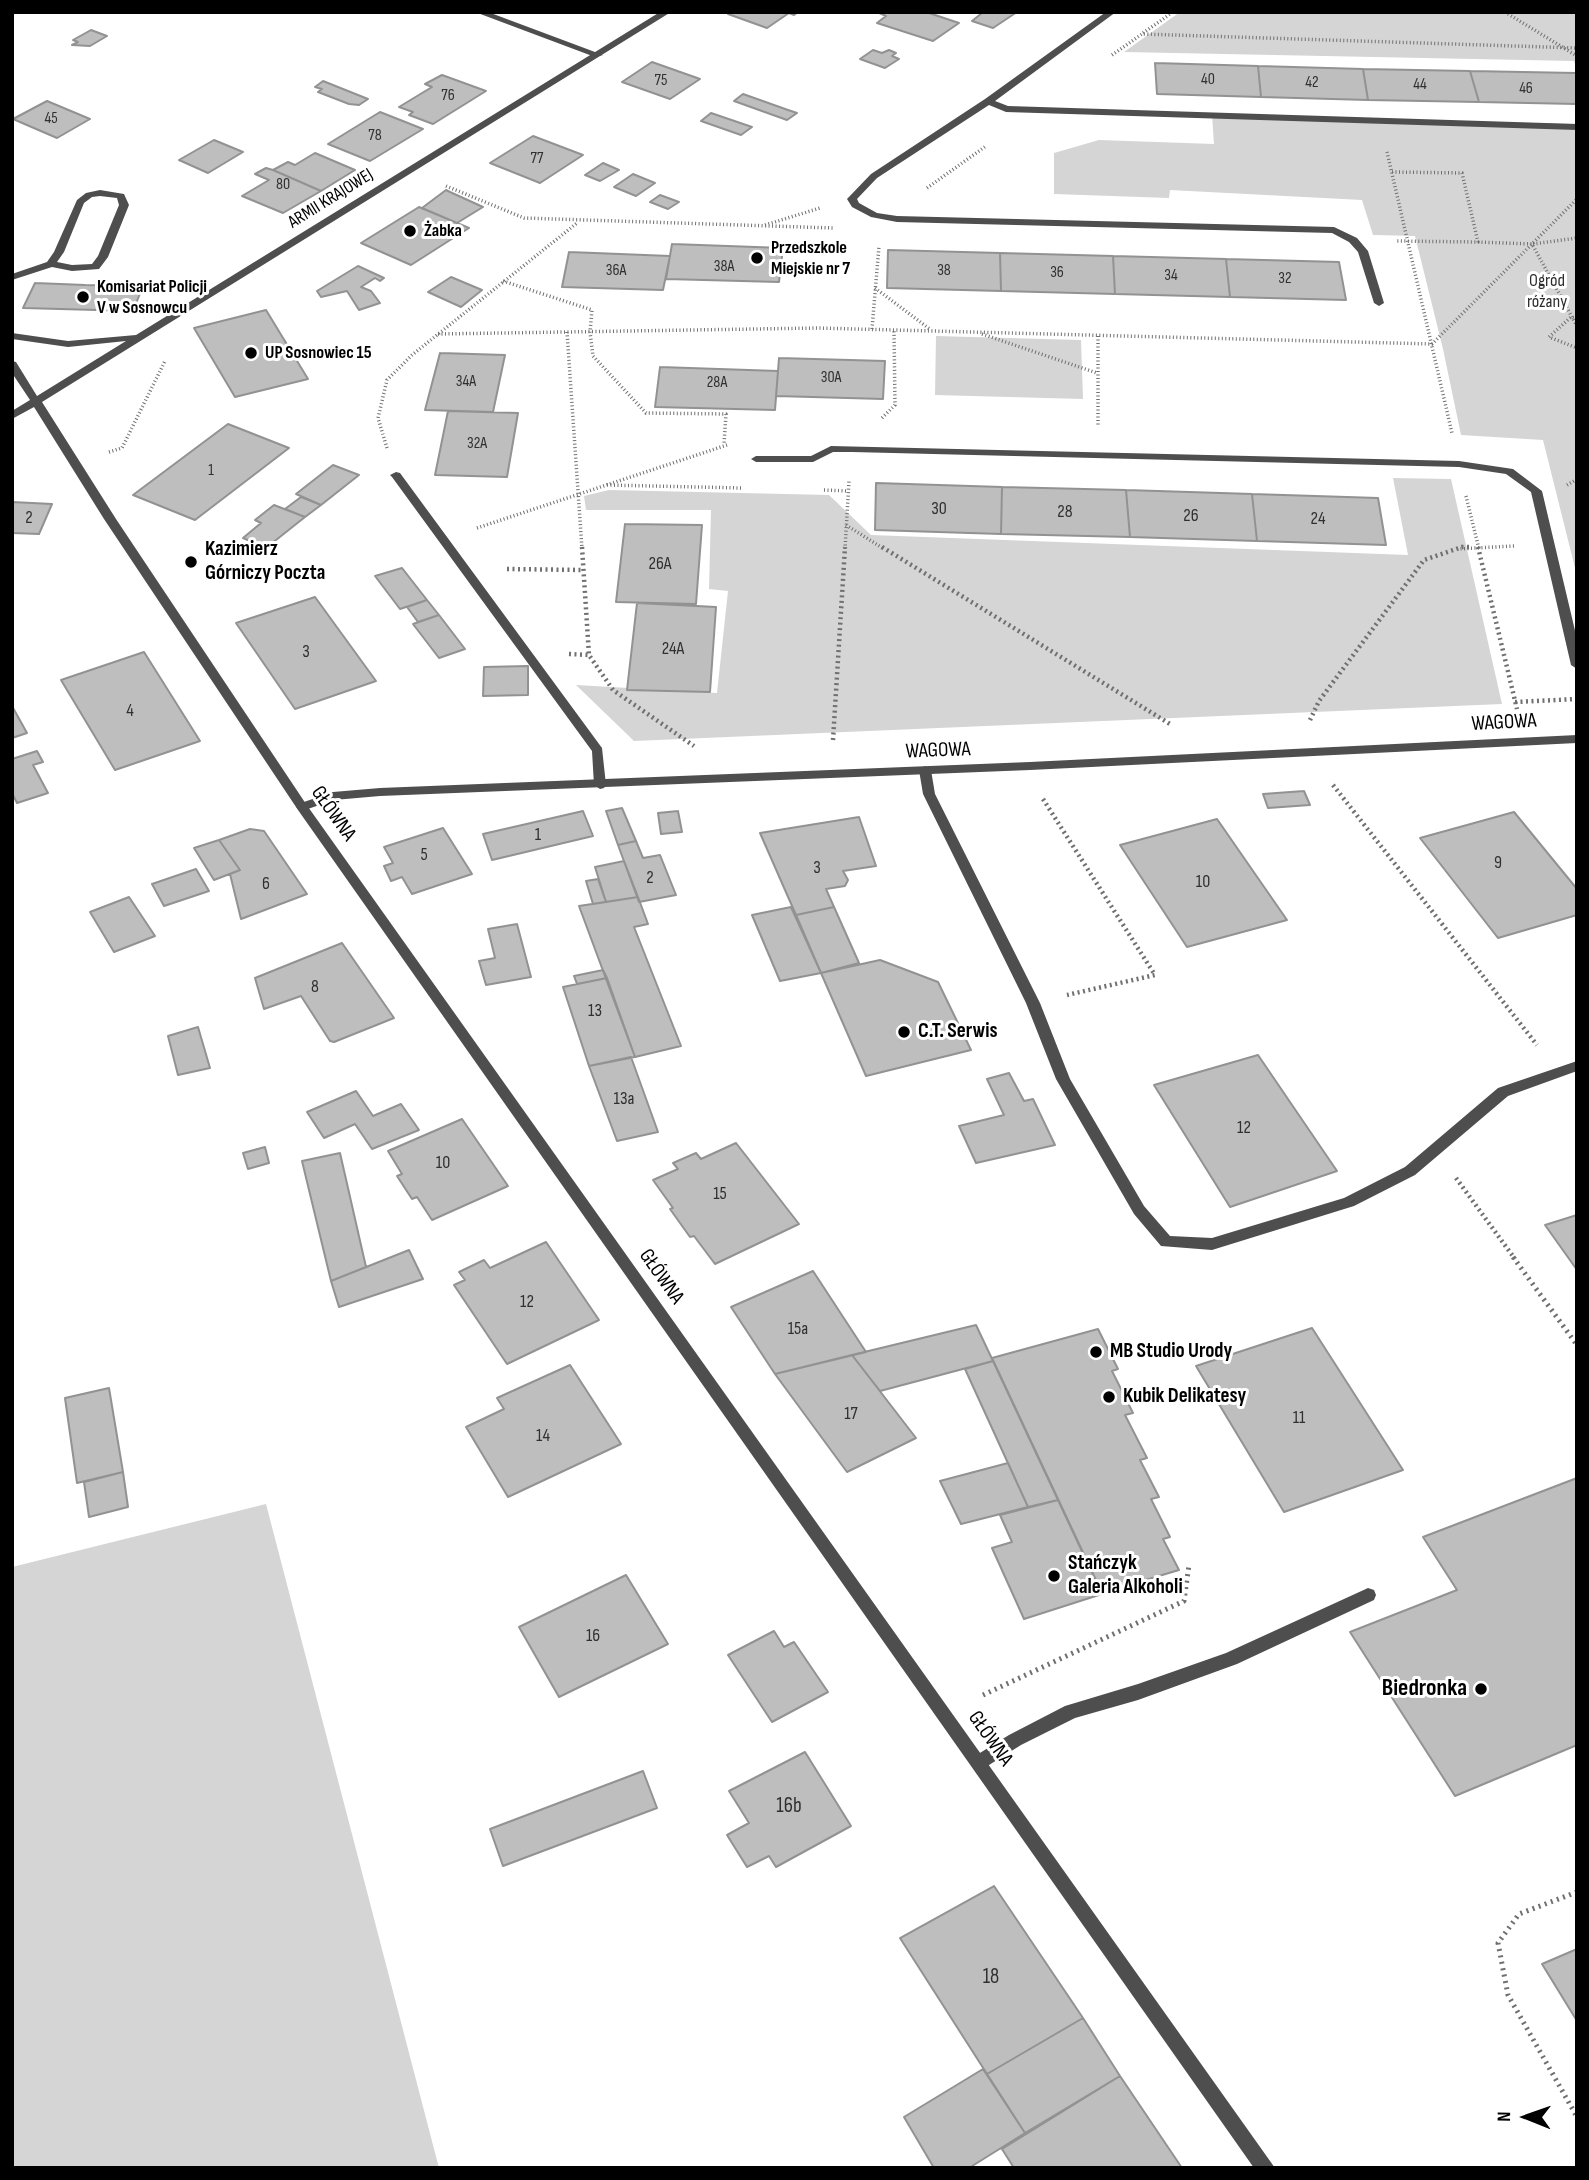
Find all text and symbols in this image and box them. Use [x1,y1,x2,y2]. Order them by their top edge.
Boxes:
house number: 40 [1201,70,1215,90]
house number: 75 [655,71,667,91]
house number: 42 [1305,73,1319,93]
house number: 44 [1413,75,1427,95]
house number: 46 [1519,79,1533,99]
house number: 76 [441,86,455,106]
house number: 45 [44,109,58,129]
house number: 78 [368,126,382,146]
house number: 77 [531,149,543,169]
street label: ARMII KRAJOWEJ [284,164,378,234]
house number: 80 [276,175,290,195]
place label: Żabka [424,220,462,242]
marker: Żabka [402,223,418,239]
place label: Przedszkole Miejskie nr 7 [771,237,850,280]
marker: Przedszkole Miejskie nr 7 [749,250,765,266]
house number: 38A [714,257,734,277]
house number: 36A [606,261,626,281]
house number: 38 [937,261,951,281]
house number: 36 [1050,263,1064,283]
house number: 34 [1164,266,1178,286]
house number: 32 [1278,269,1292,289]
park label: Ogród różany [1527,270,1567,312]
place label: Komisariat Policji V w Sosnowcu [97,276,207,318]
marker: Komisariat Policji V w Sosnowcu [75,289,91,305]
place label: UP Sosnowiec 15 [265,342,372,364]
marker: UP Sosnowiec 15 [243,345,259,361]
house number: 30A [821,368,841,388]
house number: 34A [456,372,476,392]
house number: 28A [707,373,727,393]
house number: 32A [467,434,487,454]
house number: 1 [208,461,214,481]
house number: 30 [931,498,947,520]
house number: 28 [1057,501,1073,523]
house number: 26 [1183,505,1199,527]
house number: 2 [25,507,33,529]
house number: 24 [1311,508,1325,530]
place label: Kazimierz Górniczy Poczta [205,537,325,587]
house number: 26A [648,553,672,575]
marker: Kazimierz Górniczy Poczta [183,554,199,570]
house number: 24A [662,638,684,660]
house number: 3 [302,641,310,663]
house number: 4 [126,700,134,722]
street label: WAGOWA [1471,709,1537,737]
street label: WAGOWA [905,737,971,765]
street label: GŁÓWNA [305,782,361,846]
house number: 1 [535,824,541,846]
house number: 5 [420,844,428,866]
house number: 9 [1494,852,1502,874]
house number: 3 [813,857,821,879]
house number: 2 [646,867,654,889]
house number: 10 [1196,871,1210,893]
house number: 6 [262,873,270,895]
house number: 8 [311,976,319,998]
house number: 13 [588,1000,602,1022]
place label: C.T. Serwis [918,1019,997,1045]
marker: C.T. Serwis [896,1024,912,1040]
house number: 13a [614,1088,634,1110]
house number: 12 [1237,1117,1251,1139]
house number: 10 [436,1152,450,1174]
house number: 15 [713,1183,727,1205]
street label: GŁÓWNA [633,1245,689,1309]
house number: 12 [520,1291,534,1313]
house number: 15a [788,1318,808,1340]
place label: MB Studio Urody [1110,1339,1232,1365]
marker: MB Studio Urody [1088,1344,1104,1360]
place label: Kubik Delikatesy [1123,1384,1246,1410]
marker: Kubik Delikatesy [1101,1389,1117,1405]
house number: 17 [844,1403,858,1425]
house number: 11 [1293,1407,1305,1429]
house number: 14 [536,1425,550,1447]
place label: Stańczyk Galeria Alkoholi [1068,1551,1183,1601]
marker: Stańczyk Galeria Alkoholi [1046,1568,1062,1584]
house number: 16 [586,1625,600,1647]
place label: Biedronka [1382,1675,1467,1703]
marker: Biedronka [1473,1681,1489,1697]
street label: GŁÓWNA [962,1707,1018,1771]
house number: 16b [776,1794,802,1820]
house number: 18 [983,1965,999,1991]
north arrow [1491,2082,1561,2152]
text: N [1493,2111,1516,2122]

